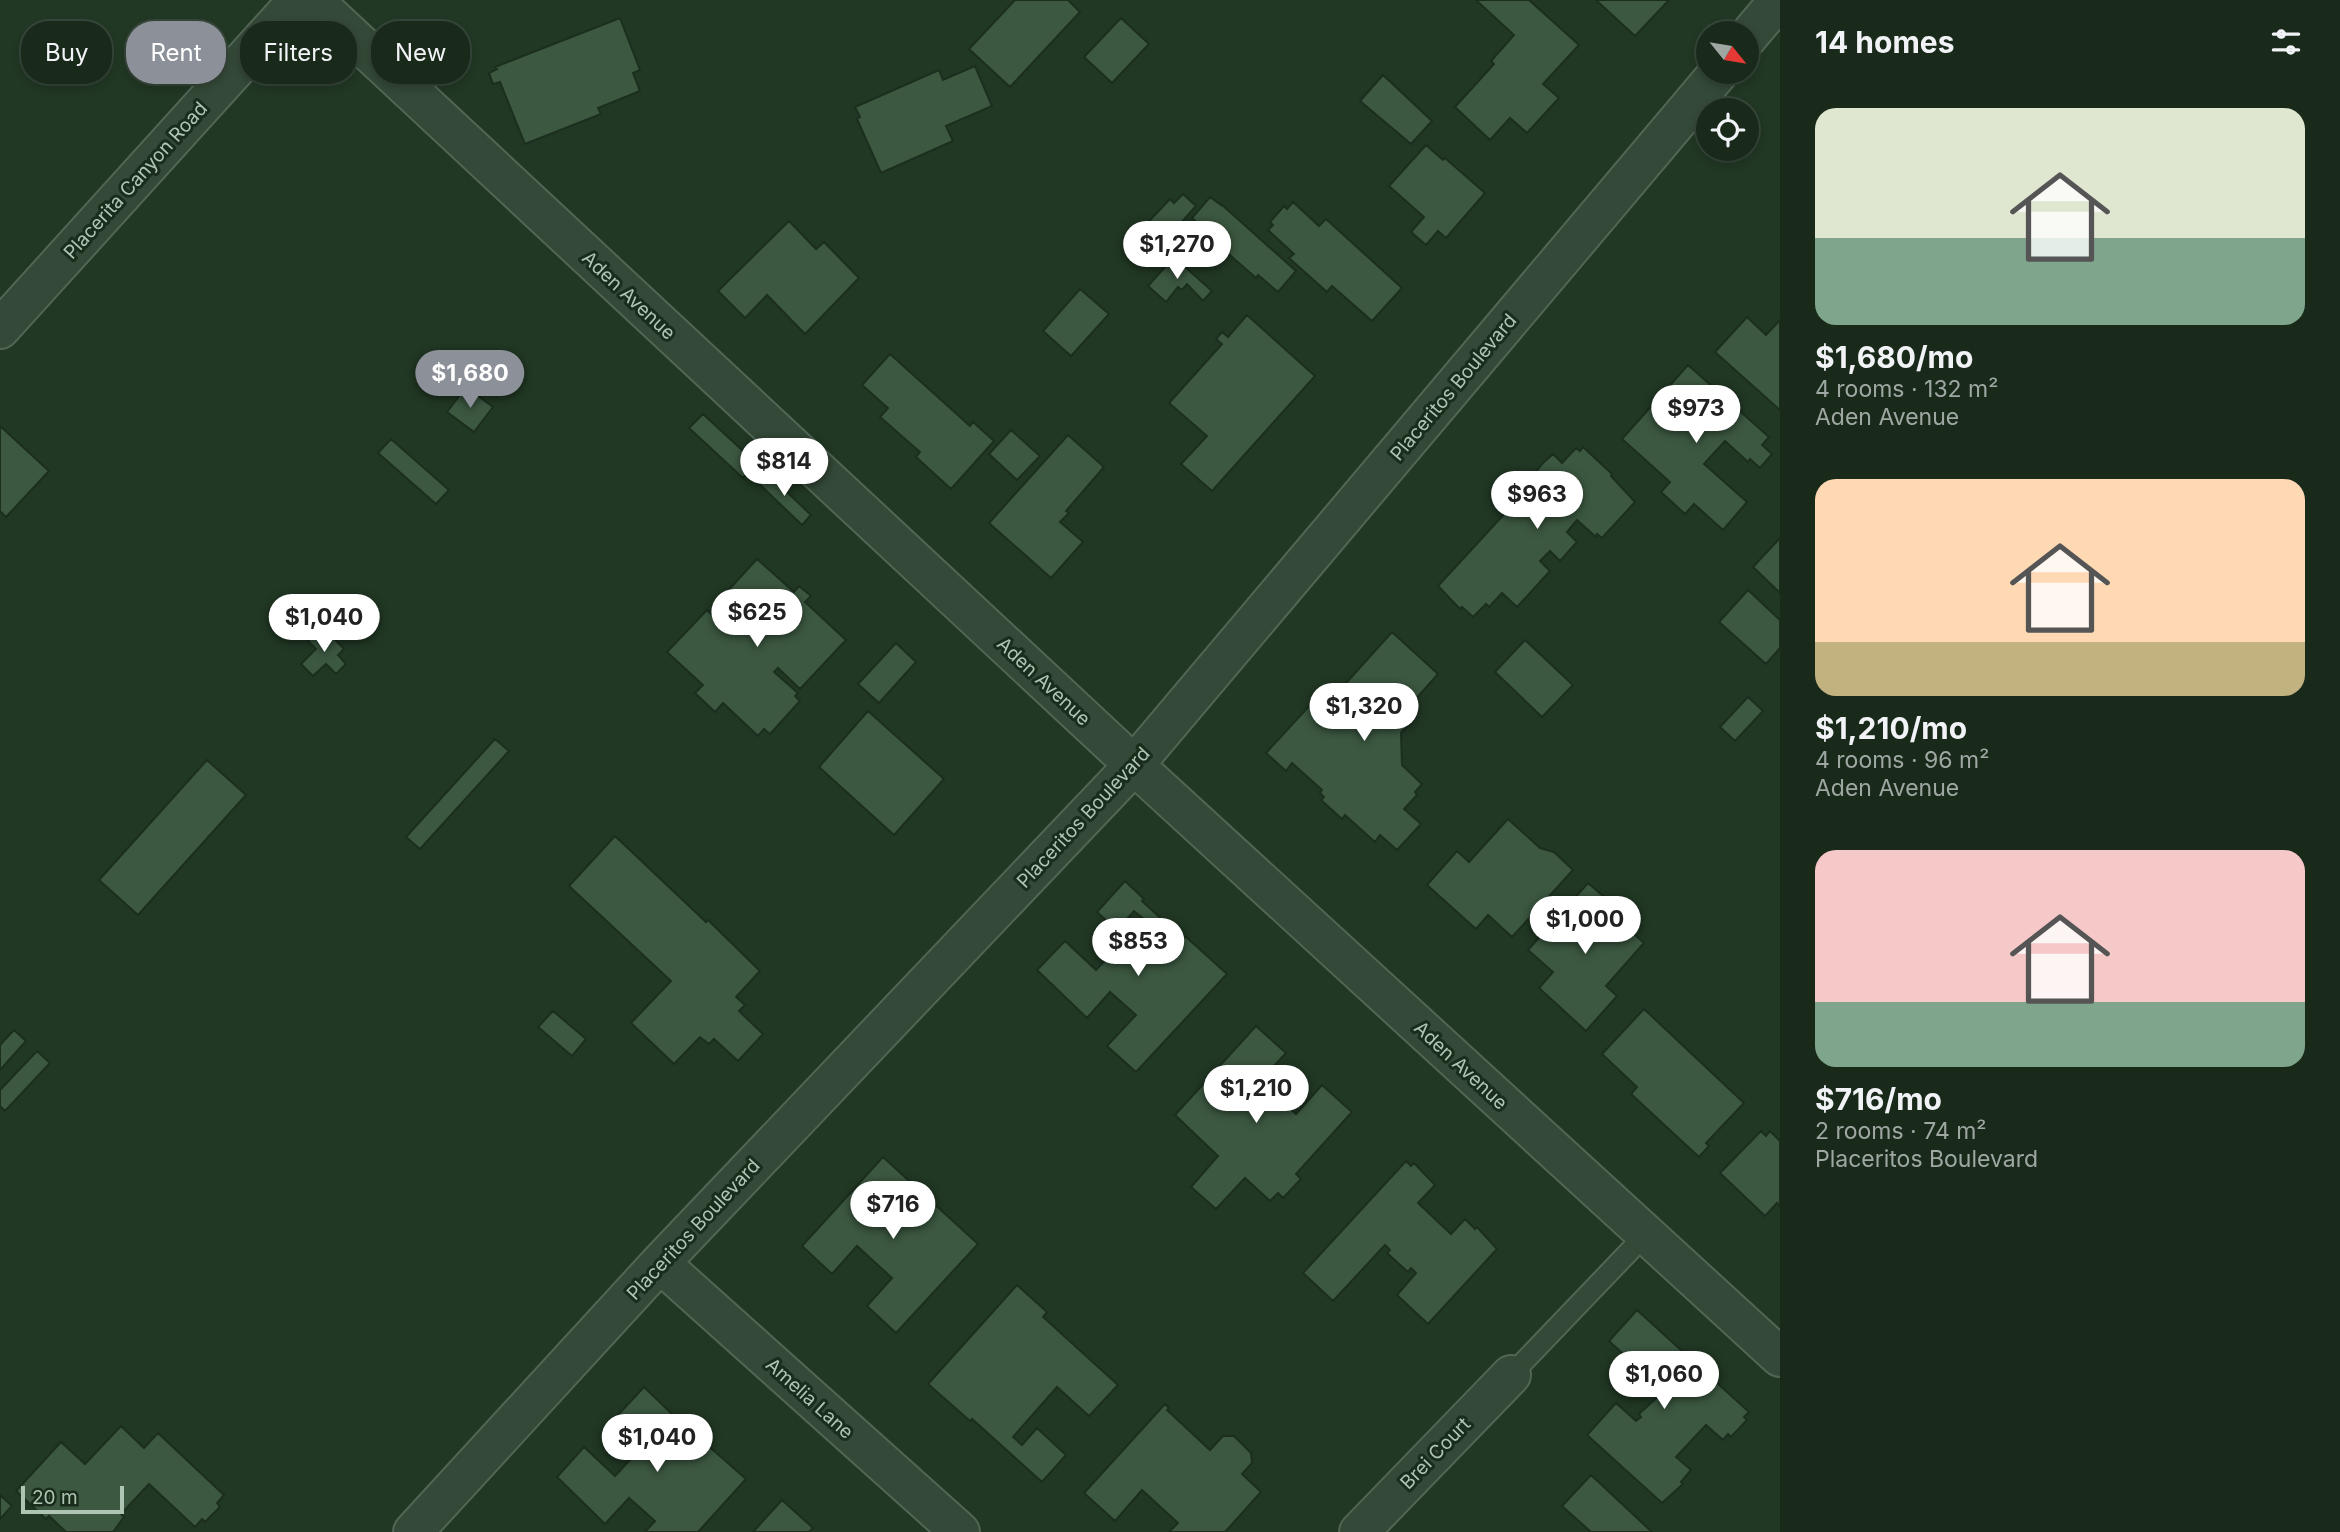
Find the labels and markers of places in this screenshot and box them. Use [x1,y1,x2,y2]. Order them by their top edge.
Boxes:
pin: $1,270 [1120,222,1234,281]
pin: $1,680 [413,350,527,410]
pin: $973 [1655,386,1737,445]
pin: $814 [743,438,825,498]
pin: $963 [1496,472,1578,531]
pin: $625 [716,590,798,649]
pin: $1,040 [267,594,381,654]
pin: $1,320 [1307,684,1421,743]
pin: $1,000 [1528,897,1642,956]
pin: $853 [1097,918,1179,978]
pin: $1,210 [1199,1066,1313,1125]
pin: $716 [852,1182,934,1241]
pin: $1,060 [1607,1352,1721,1411]
pin: $1,040 [600,1414,714,1474]

